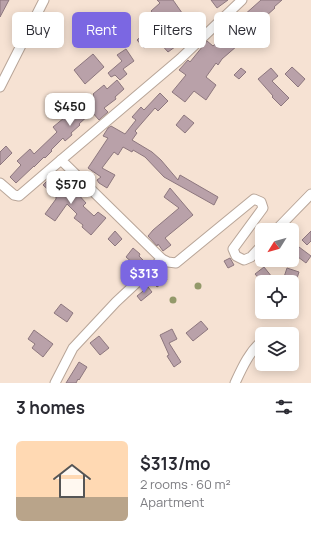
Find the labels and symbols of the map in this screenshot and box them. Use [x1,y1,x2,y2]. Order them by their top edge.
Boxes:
pin: $450 [46,93,94,127]
pin: $570 [47,171,95,205]
north arrow [255,223,299,267]
pin: $313 [120,260,168,294]

